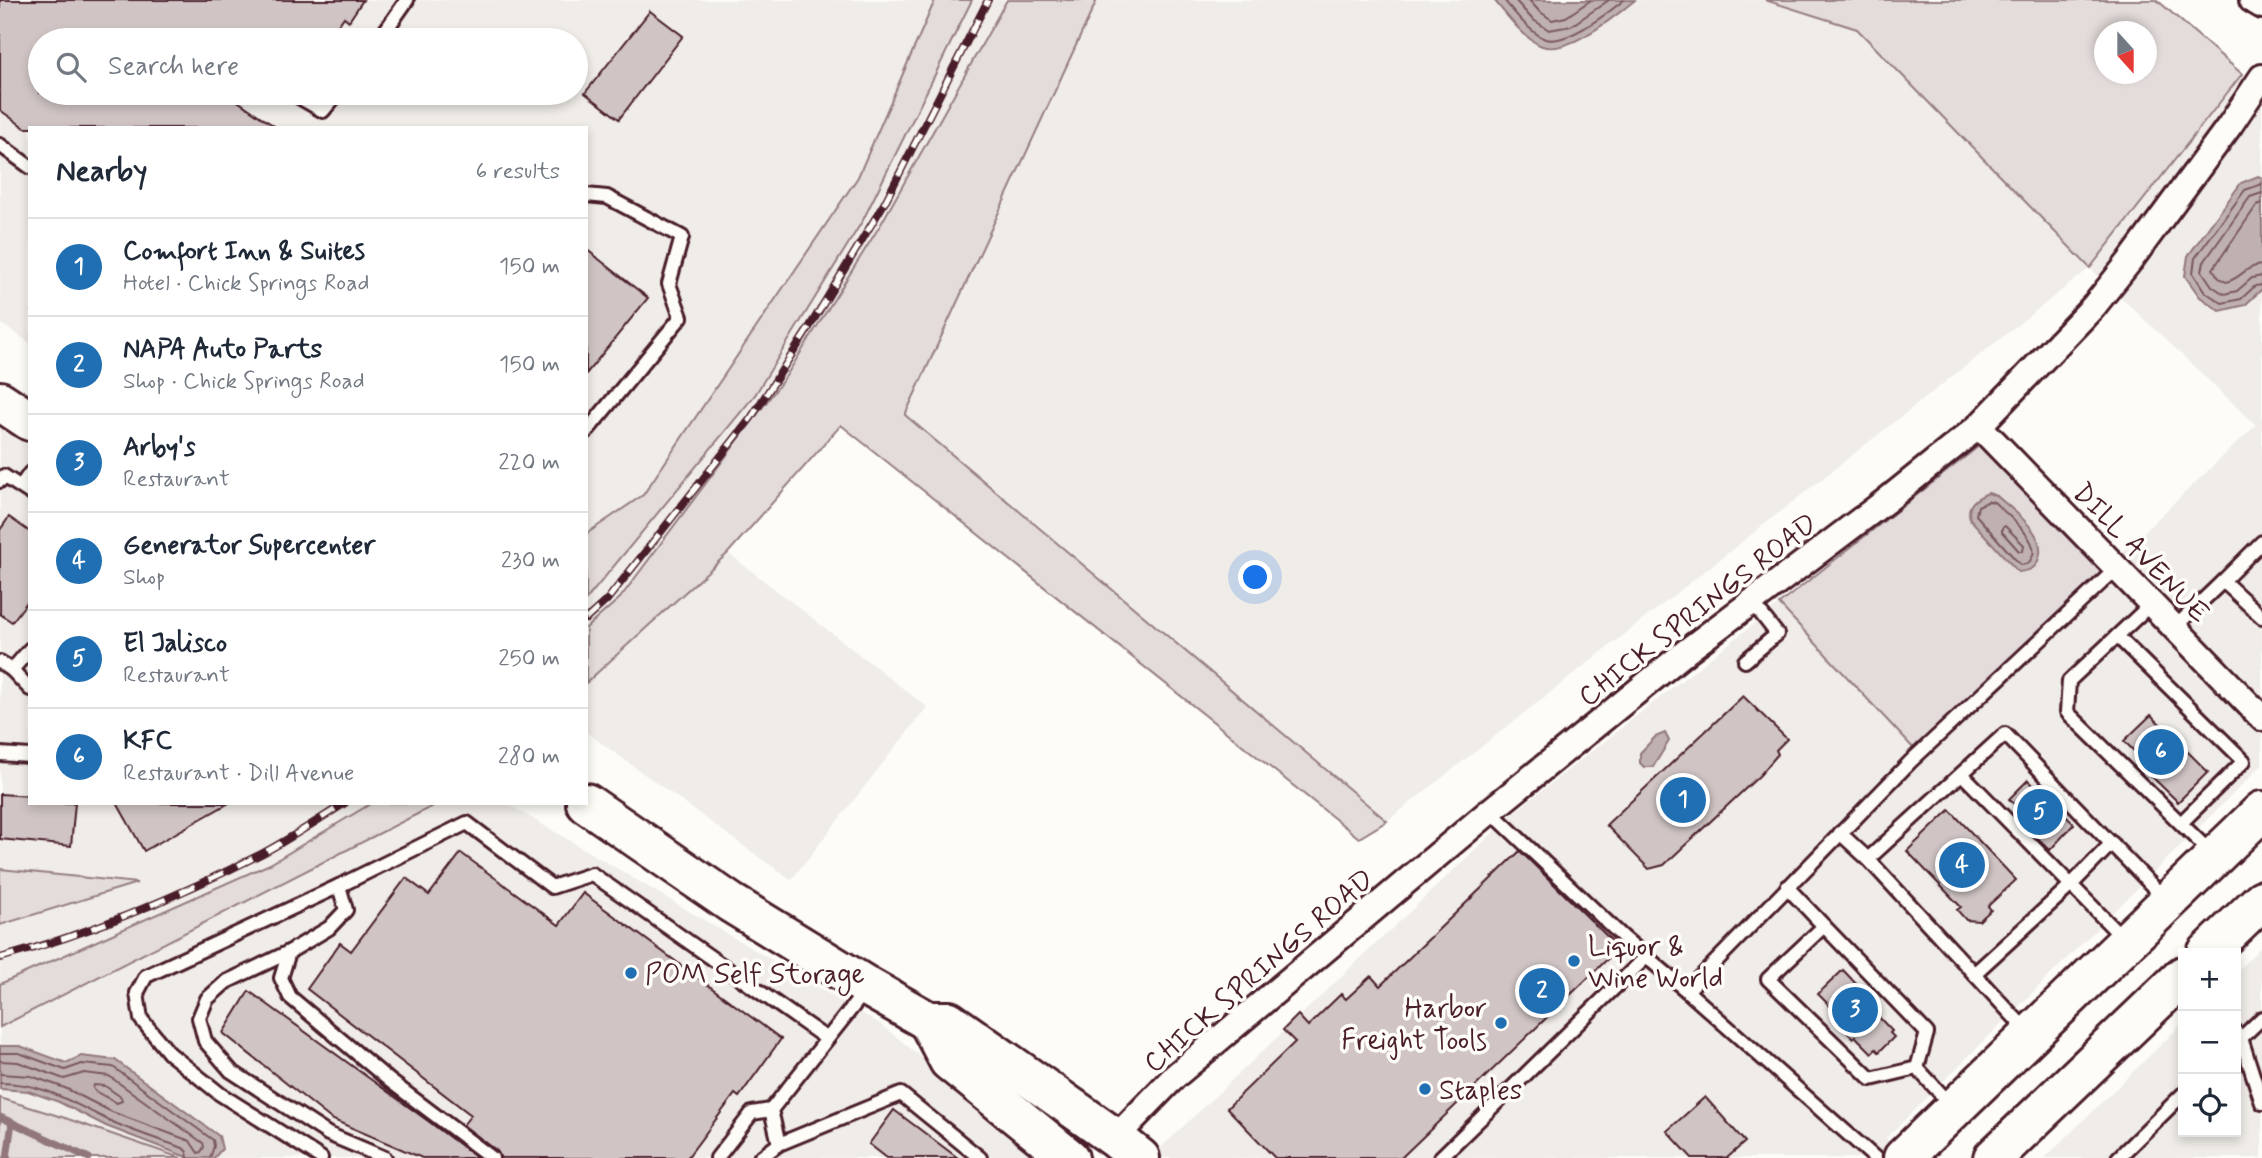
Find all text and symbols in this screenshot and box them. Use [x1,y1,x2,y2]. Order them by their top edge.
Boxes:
north arrow [2094,21,2157,84]
search box [28,28,588,105]
icon: search [52,48,90,86]
text: Search here [108,50,239,84]
text: Nearby [56,152,147,191]
text: 6 results [476,157,560,187]
text: Comfort Inn & Suites [123,235,365,269]
text: 1 [74,252,84,282]
text: 150 m [499,252,560,282]
text: Hotel · Chick Springs Road [123,269,369,299]
text: NAPA Auto Parts [123,333,322,367]
text: 2 [73,350,85,380]
text: 150 m [499,350,560,380]
text: Shop · Chick Springs Road [123,367,365,397]
text: Arby's [123,431,195,465]
text: 3 [74,448,84,478]
text: 220 m [498,448,560,478]
text: Restaurant [123,465,230,495]
street label: DILL AVENUE [2064,475,2217,632]
street label: CHICK SPRINGS ROAD [1572,506,1826,716]
text: Generator Supercenter [123,529,375,563]
text: 4 [72,546,86,576]
text: 230 m [501,546,560,576]
your location [1238,560,1272,594]
text: Shop [123,563,165,593]
text: El Jalisco [123,627,227,661]
text: 5 [72,644,86,674]
text: 250 m [498,644,560,674]
text: Restaurant [123,661,230,691]
text: KFC [123,725,172,759]
pin: 6 [2138,726,2184,778]
text: 6 [73,742,85,772]
text: 280 m [498,742,560,772]
text: Restaurant · Dill Avenue [123,759,354,789]
pin: 1 [1660,774,1706,826]
pin: 5 [2017,786,2063,838]
pin: 4 [1939,839,1985,891]
street label: CHICK SPRINGS ROAD [1137,862,1383,1082]
place label: Liquor & Wine World [1588,929,1723,998]
map controls [2178,948,2241,1137]
button: + [2178,948,2241,1011]
marker: Liquor & Wine World [1566,953,1582,969]
place label: POM Self Storage [645,957,865,996]
marker: POM Self Storage [623,965,639,981]
pin: 2 [1519,965,1565,1017]
pin: 3 [1832,984,1878,1036]
place label: Harbor Freight Tools [1341,991,1487,1060]
button: − [2178,1011,2241,1074]
marker: Harbor Freight Tools [1493,1015,1509,1031]
place label: Staples [1439,1073,1522,1110]
button: locate [2178,1074,2241,1137]
marker: Staples [1417,1081,1433,1097]

